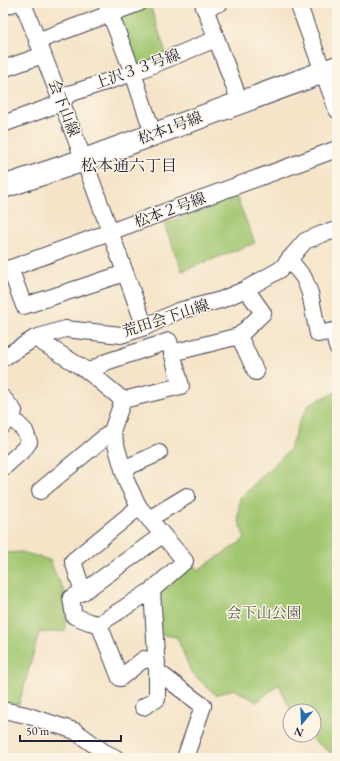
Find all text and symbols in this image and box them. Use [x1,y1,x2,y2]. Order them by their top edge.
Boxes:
street label: 上沢３３号線 [91,44,182,93]
street label: 会下山線 [45,76,84,139]
street label: 松本1号線 [135,107,205,148]
district label: 松本通六丁目 [81,155,177,176]
street label: 松本２号線 [131,188,208,231]
street label: 荒田会下山線 [120,295,212,340]
park label: 会下山公園 [226,603,302,622]
north arrow [282,703,322,743]
scale bar [20,717,121,743]
text: 50 m [26,723,50,739]
text: N [292,724,305,741]

